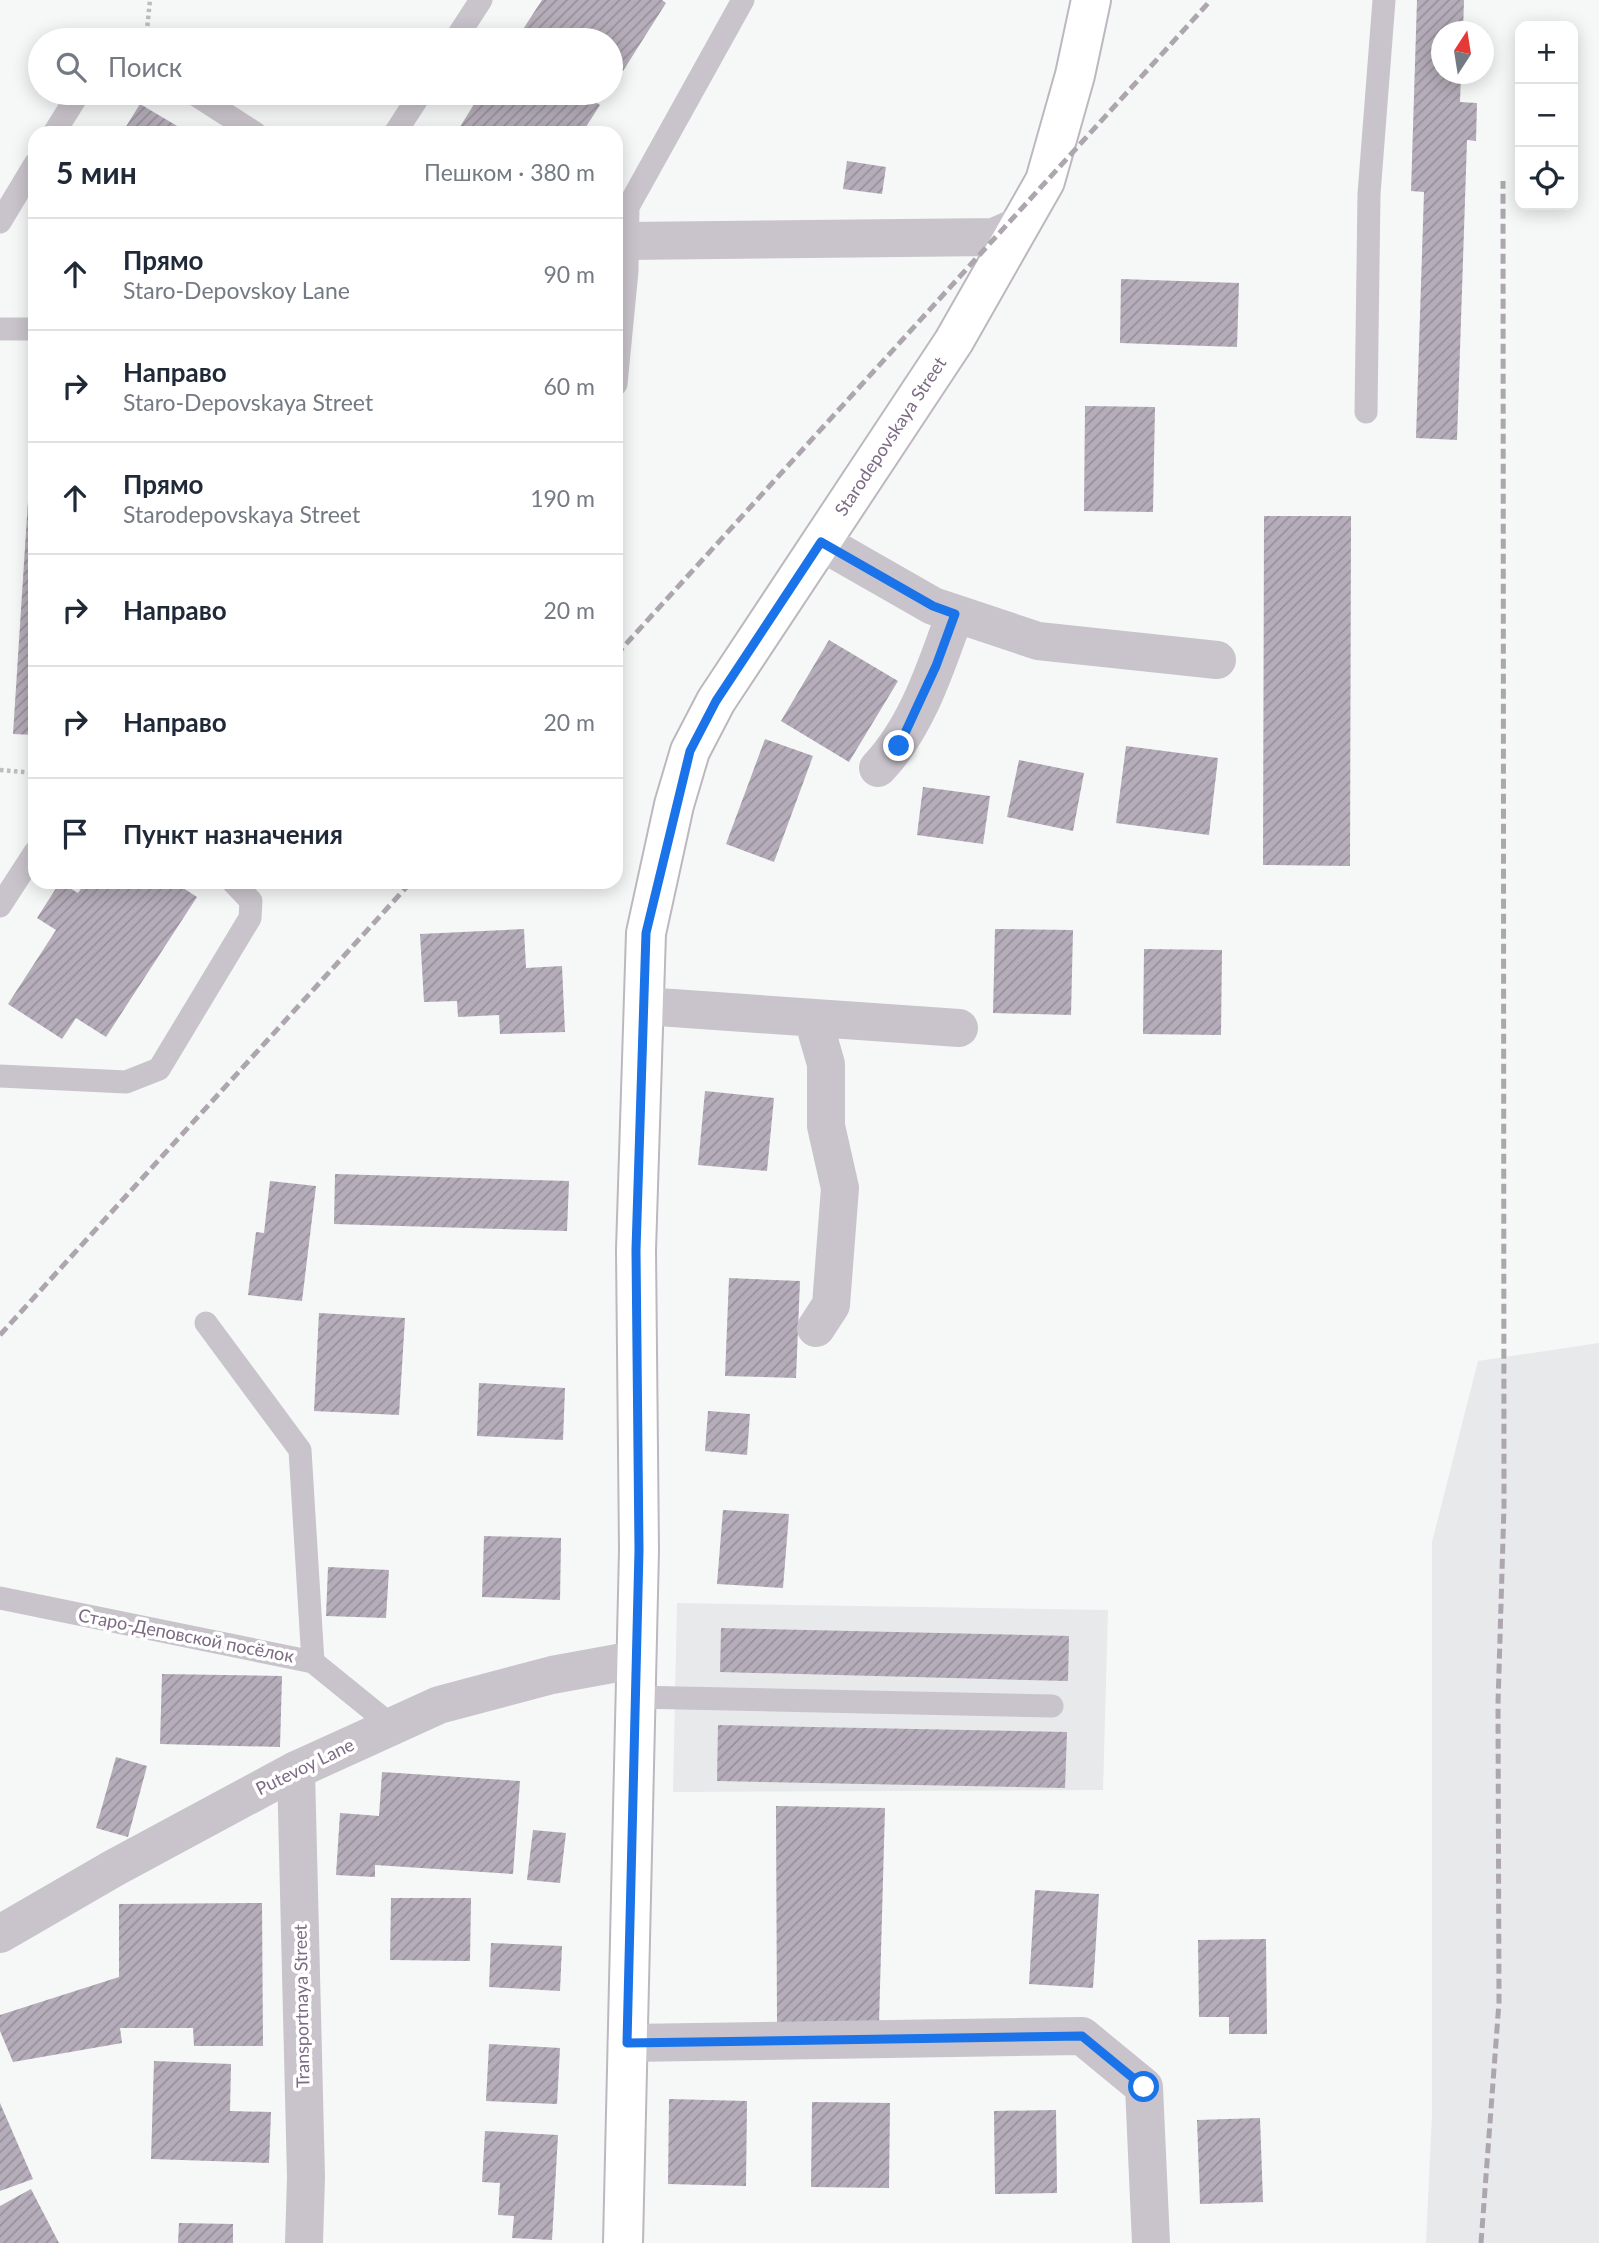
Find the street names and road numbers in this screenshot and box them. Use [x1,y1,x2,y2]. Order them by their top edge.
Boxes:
street label: Starodepovskaya Street [830,352,951,520]
street label: Старо-Деповской посёлок [76,1603,297,1667]
street label: Putevoy Lane [252,1733,357,1799]
street label: Transportnaya Street [289,1923,313,2088]

